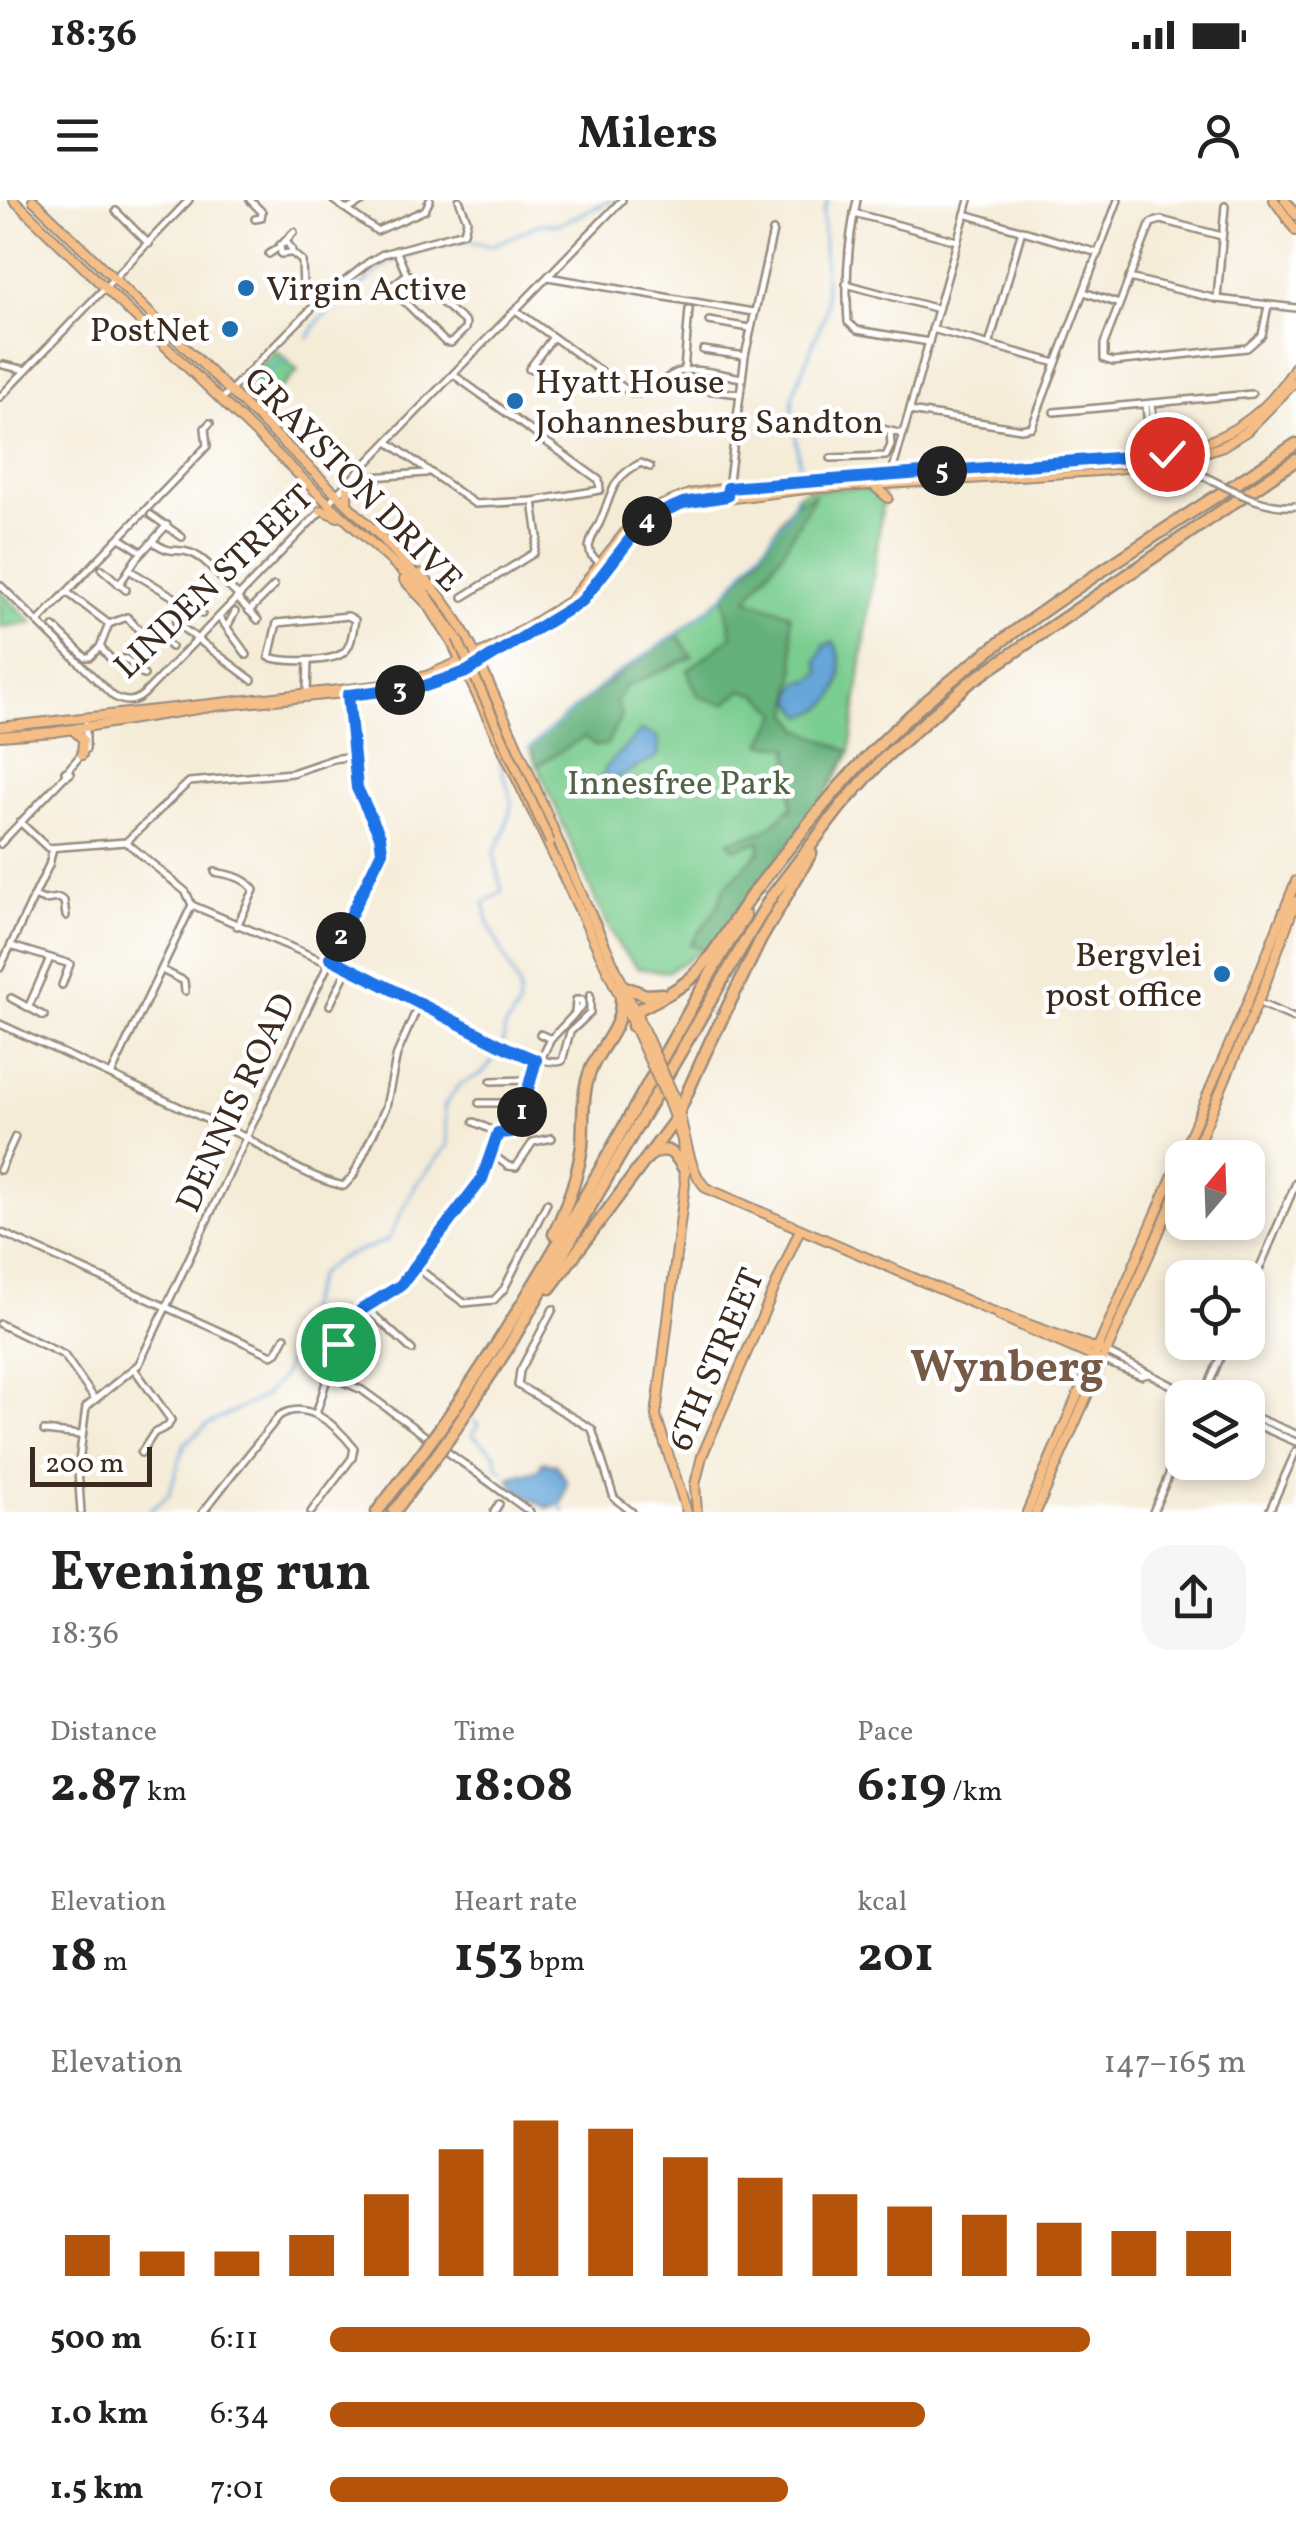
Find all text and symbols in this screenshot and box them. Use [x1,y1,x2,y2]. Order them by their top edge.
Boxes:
text: 18:36 [50,9,137,62]
text: Milers [578,104,718,167]
icon: menu [50,108,105,163]
icon: person [1191,108,1246,163]
place label: Virgin Active [266,267,467,315]
marker: Virgin Active [235,277,257,299]
place label: PostNet [90,308,210,356]
marker: PostNet [219,318,241,340]
street label: GRAYSTON DRIVE [232,358,472,604]
place label: Hyatt House Johannesburg Sandton [535,360,884,448]
marker: Hyatt House Johannesburg Sandton [504,390,526,412]
pin [1125,412,1210,497]
icon: check [1140,427,1195,482]
pin: 5 [917,446,967,496]
text: 5 [935,451,949,490]
street label: LINDEN STREET [105,475,326,691]
pin: 4 [622,496,672,546]
text: 4 [639,501,655,540]
pin: 3 [375,665,425,715]
text: 3 [393,670,407,709]
park label: Innesfree Park [567,761,791,809]
pin: 2 [316,912,366,962]
text: 2 [334,917,348,956]
place label: Bergvlei post office [1045,933,1202,1021]
marker: Bergvlei post office [1211,963,1233,985]
street label: DENNIS ROAD [166,986,309,1220]
pin: 1 [497,1087,547,1137]
text: 1 [516,1092,528,1131]
north arrow [1165,1140,1265,1240]
map controls [1165,1140,1265,1480]
button: locate [1165,1260,1265,1360]
street label: 6TH STREET [658,1262,778,1459]
pin [296,1302,381,1387]
icon: arrive [311,1317,366,1372]
district label: Wynberg [910,1338,1104,1401]
button: layers [1165,1380,1265,1480]
scale bar [30,1442,152,1486]
text: 200 m [45,1445,124,1484]
text: Evening run [50,1537,371,1613]
button: share [1141,1545,1246,1650]
text: 18:36 [50,1613,119,1657]
text: Distance [50,1713,157,1752]
text: Time [454,1713,515,1752]
text: Pace [857,1713,913,1752]
text: 2.87 [50,1752,141,1822]
text: 18:08 [454,1752,573,1822]
text: 6:19 [857,1752,947,1822]
text: km [141,1773,187,1812]
text: /km [947,1773,1003,1812]
text: Elevation [50,1883,166,1922]
text: Heart rate [454,1883,577,1922]
text: kcal [857,1883,907,1922]
text: 18 [50,1922,97,1992]
text: 153 [454,1922,523,1992]
text: 201 [857,1922,934,1992]
text: m [97,1943,128,1982]
text: bpm [523,1943,585,1982]
text: Elevation [50,2042,183,2086]
text: 147–165 m [1103,2042,1246,2086]
text: 500 m [50,2318,142,2362]
text: 6:11 [210,2318,259,2362]
text: 1.0 km [50,2393,148,2437]
text: 6:34 [210,2393,269,2437]
text: 1.5 km [50,2468,144,2512]
text: 7:01 [210,2468,265,2512]

